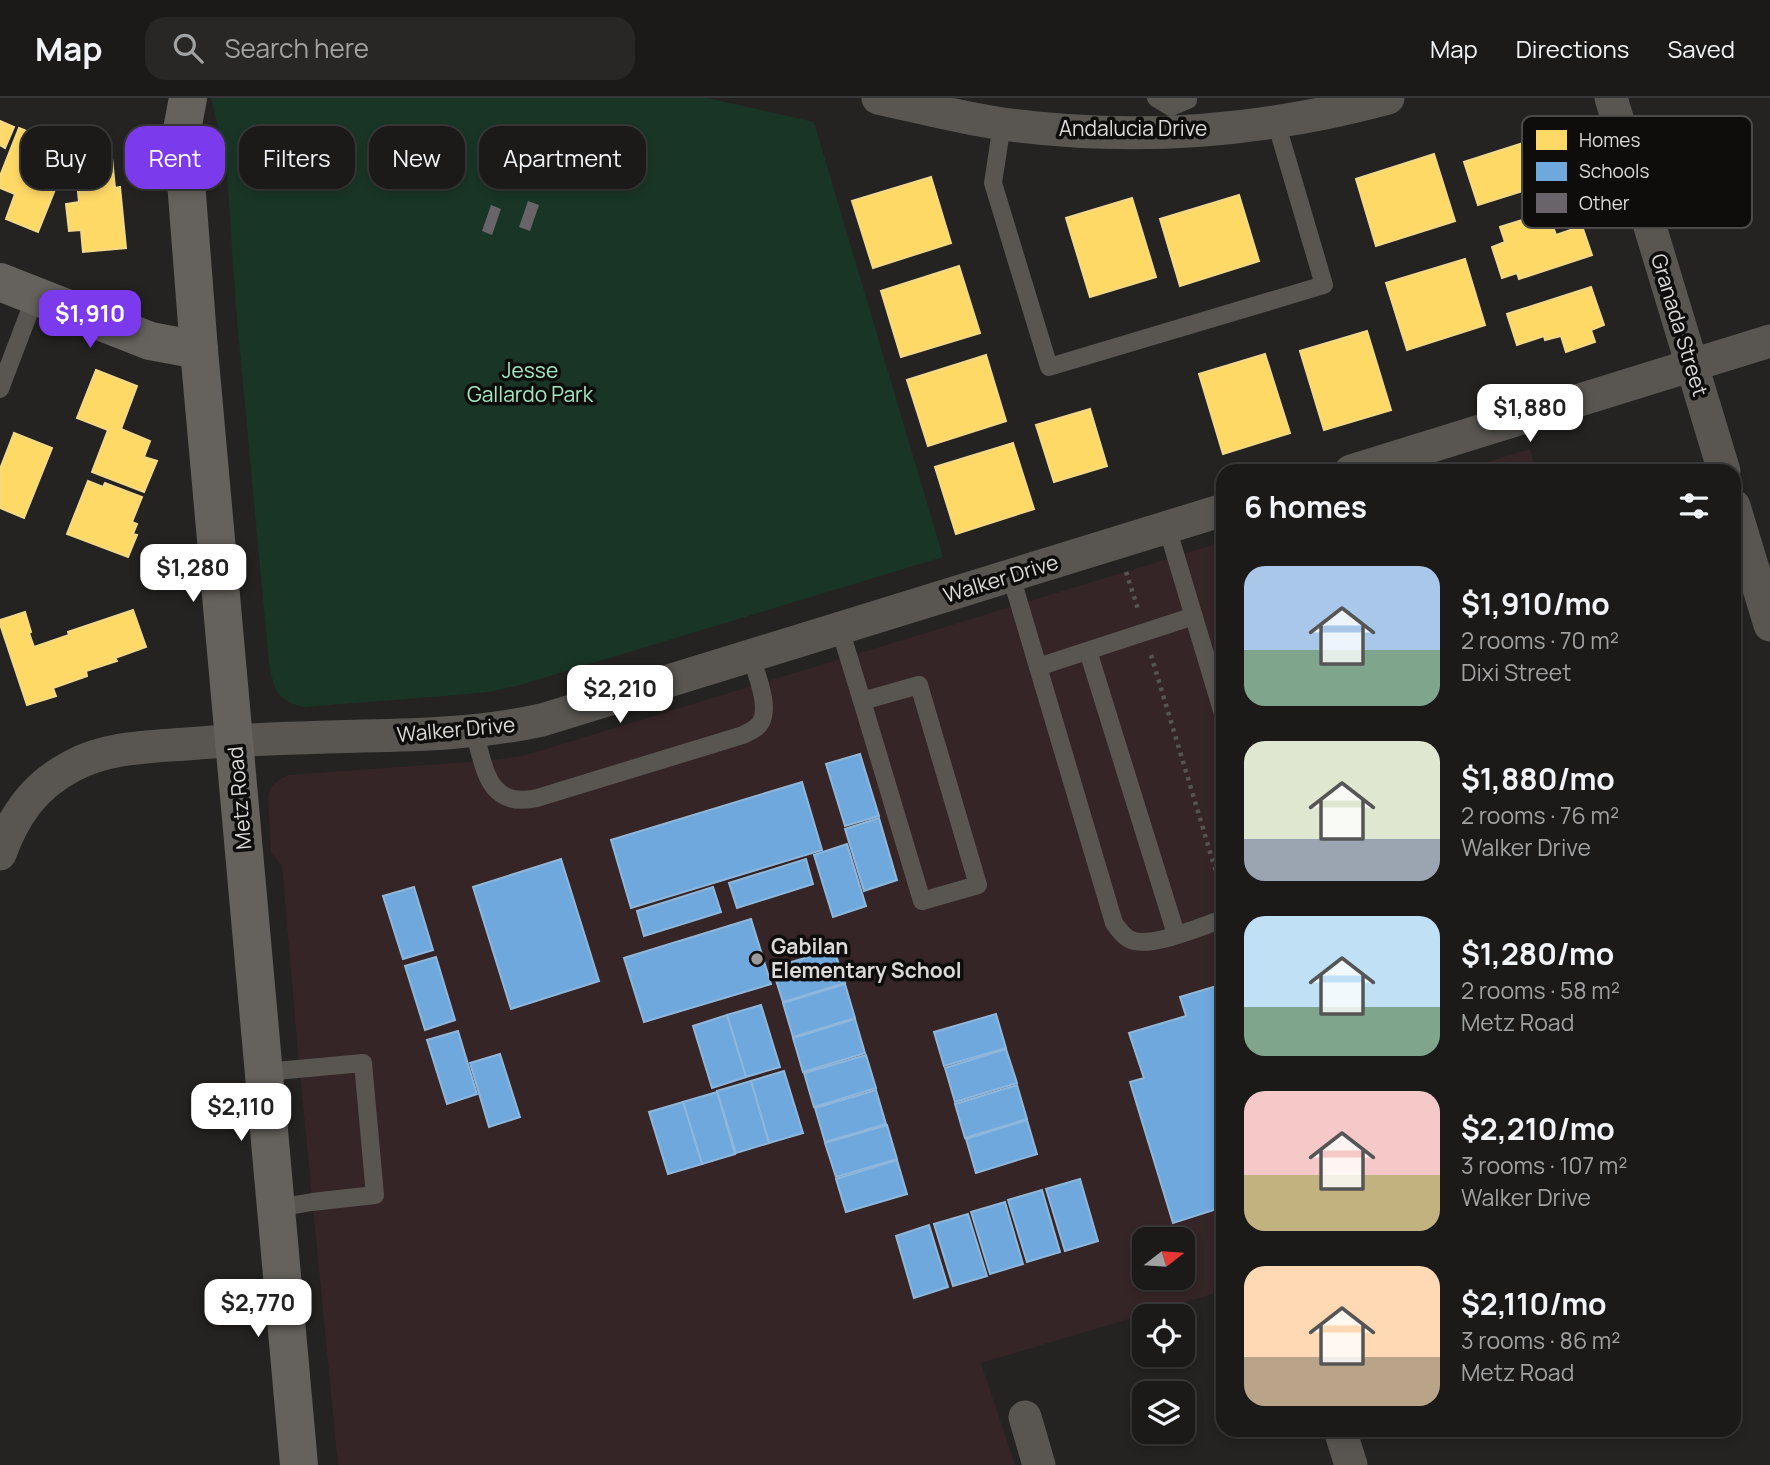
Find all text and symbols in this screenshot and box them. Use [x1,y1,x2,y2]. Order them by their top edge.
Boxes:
search box [145,17,635,80]
text: Map [35,26,103,71]
icon: search [169,29,207,67]
text: Search here [225,30,369,66]
text: Map [1430,32,1478,65]
text: Directions [1516,32,1629,65]
text: Saved [1667,32,1735,65]
street label: Andalucia Drive [1059,114,1207,142]
legend [1522,116,1752,228]
chip: Buy [21,126,111,189]
chip: Rent [125,126,225,189]
chip: Filters [239,126,355,189]
chip: New [369,126,465,189]
chip: Apartment [479,126,646,189]
text: Homes [1579,127,1640,153]
text: Schools [1579,158,1649,184]
text: Other [1579,190,1630,216]
street label: Granada Street [1645,250,1715,399]
pin: $1,910 [33,290,147,350]
text: $1,910 [55,297,125,329]
park label: Jesse Gallardo Park [467,356,594,408]
pin: $1,880 [1473,384,1587,444]
text: $1,880 [1493,391,1567,423]
text: 6 homes [1244,486,1367,527]
icon: filters [1675,487,1713,525]
pin: $1,280 [136,545,250,604]
street label: Walker Drive [940,547,1062,609]
text: $1,280 [156,551,230,583]
text: $1,910/mo [1461,583,1610,624]
icon: home [1300,594,1384,678]
text: 2 rooms · 70 m² [1461,624,1619,656]
text: Dixi Street [1461,656,1571,688]
pin: $2,210 [563,666,677,725]
text: $2,210 [583,672,657,704]
street label: Walker Drive [396,710,516,748]
street label: Metz Road [221,745,257,851]
text: $1,880/mo [1461,758,1615,799]
icon: home [1300,769,1384,853]
text: 2 rooms · 76 m² [1461,799,1619,831]
text: Walker Drive [1461,831,1591,863]
place label: Gabilan Elementary School [771,932,962,984]
text: $1,280/mo [1461,933,1614,974]
icon: home [1300,944,1384,1028]
marker: Gabilan Elementary School [749,951,765,967]
text: 2 rooms · 58 m² [1461,974,1620,1006]
text: Metz Road [1461,1006,1574,1038]
pin: $2,110 [184,1084,298,1143]
text: $2,110 [207,1090,275,1122]
text: $2,210/mo [1461,1108,1615,1149]
icon: home [1300,1119,1384,1203]
text: 3 rooms · 107 m² [1461,1149,1627,1181]
text: Walker Drive [1461,1181,1591,1213]
north arrow [1132,1227,1195,1290]
map controls [1132,1227,1195,1444]
pin: $2,770 [201,1280,315,1339]
text: $2,110/mo [1461,1283,1607,1324]
text: $2,770 [221,1286,295,1318]
icon: home [1300,1294,1384,1378]
button: locate [1132,1304,1195,1367]
text: 3 rooms · 86 m² [1461,1324,1621,1356]
text: Metz Road [1461,1356,1574,1388]
button: layers [1132,1381,1195,1444]

